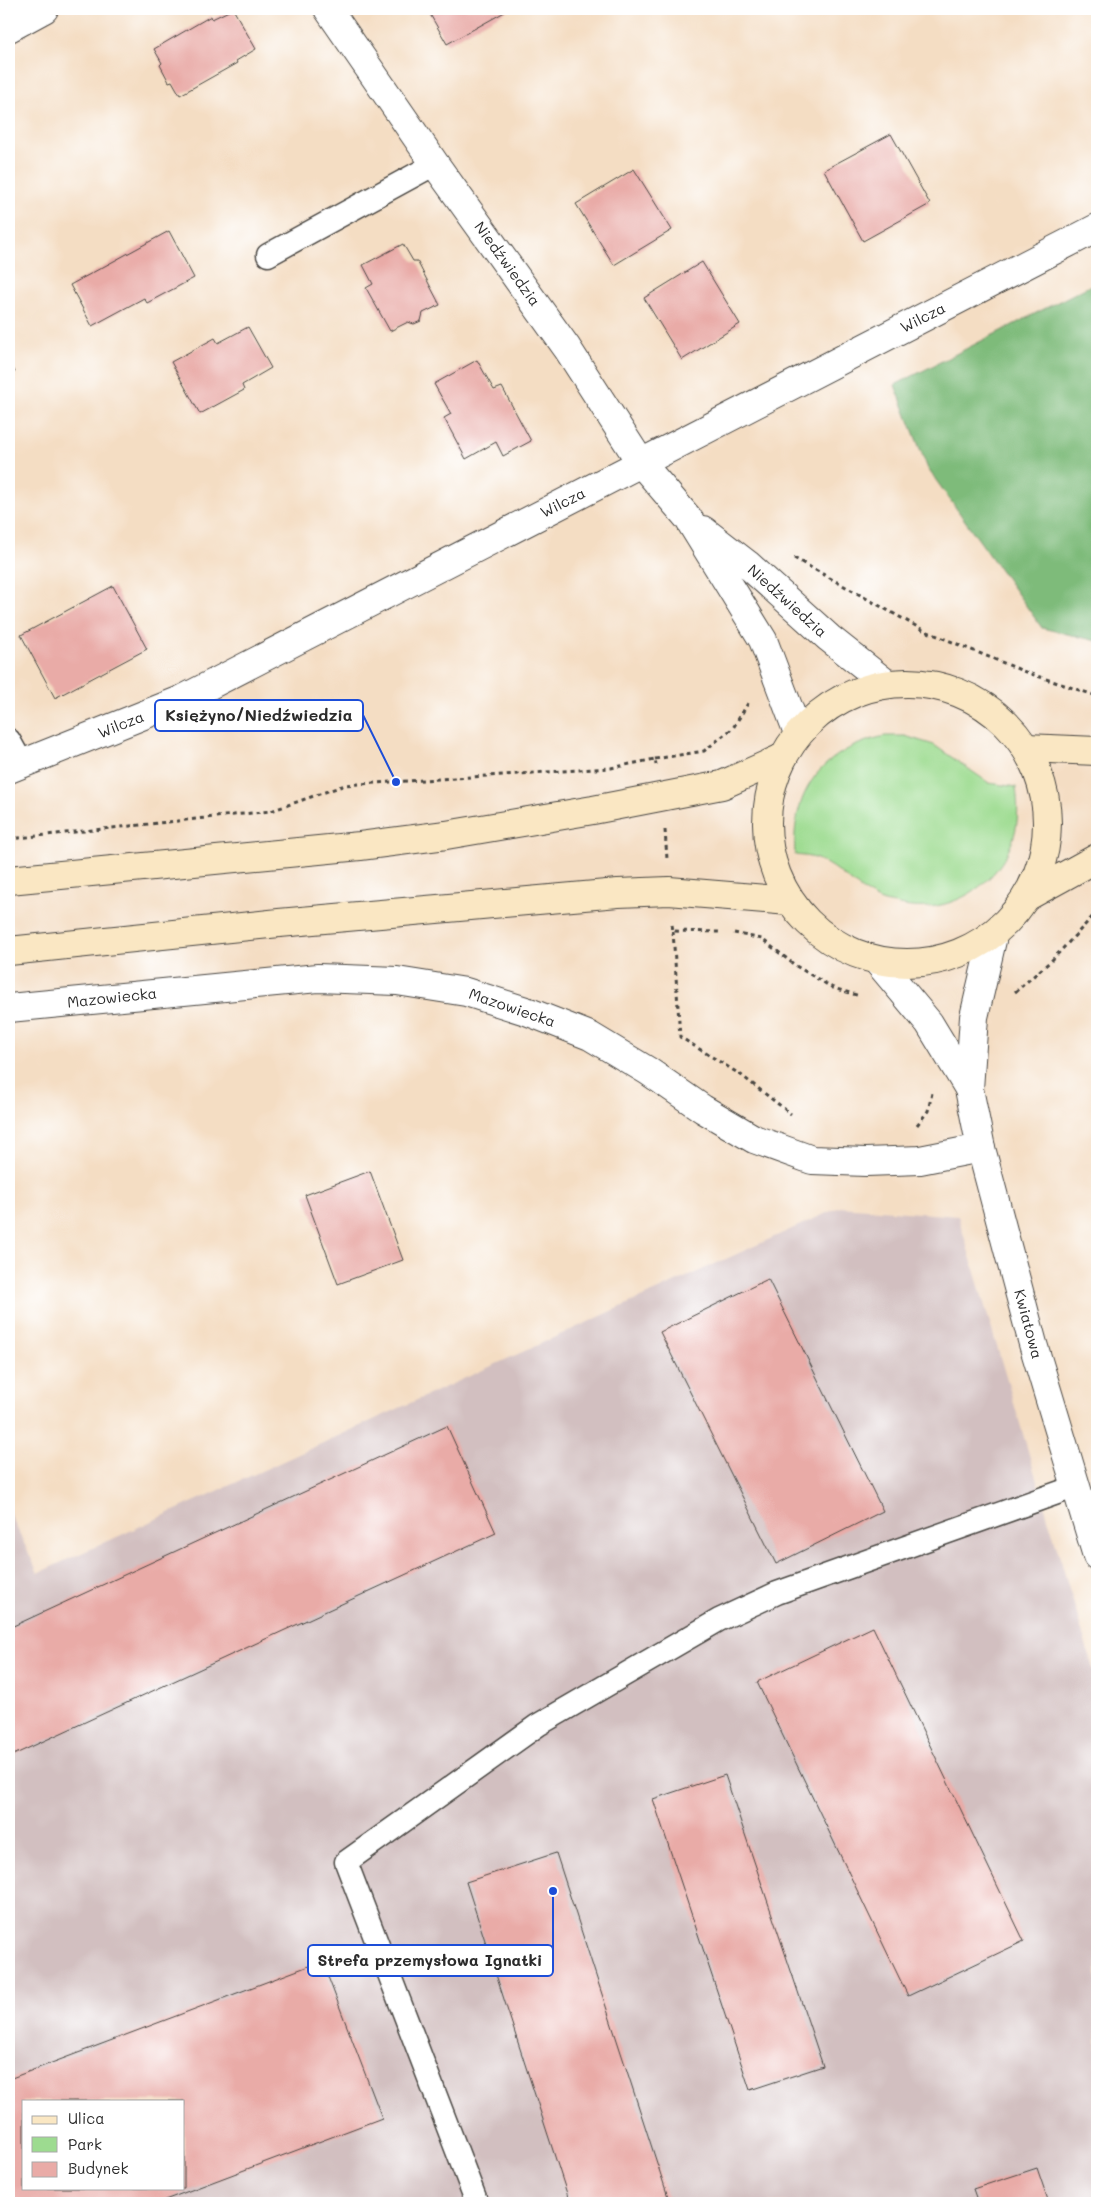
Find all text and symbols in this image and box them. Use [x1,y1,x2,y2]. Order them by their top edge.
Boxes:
street label: Niedźwiedzia [470,217,545,310]
street label: Wilcza [897,297,948,337]
street label: Wilcza [537,482,588,522]
street label: Niedźwiedzia [744,559,832,641]
callout: Księżyno/Niedźwiedzia [155,700,363,731]
text: Księżyno/Niedźwiedzia [165,704,353,725]
street label: Wilcza [95,706,147,742]
street label: Mazowiecka [66,982,158,1012]
street label: Mazowiecka [466,983,558,1031]
street label: Kwiatowa [1010,1287,1048,1361]
callout: Strefa przemysłowa Ignatki [308,1945,553,1976]
text: Strefa przemysłowa Ignatki [317,1949,543,1970]
legend [22,2100,185,2190]
text: Ulica [68,2108,105,2128]
text: Park [68,2134,102,2154]
text: Budynek [68,2158,128,2178]

